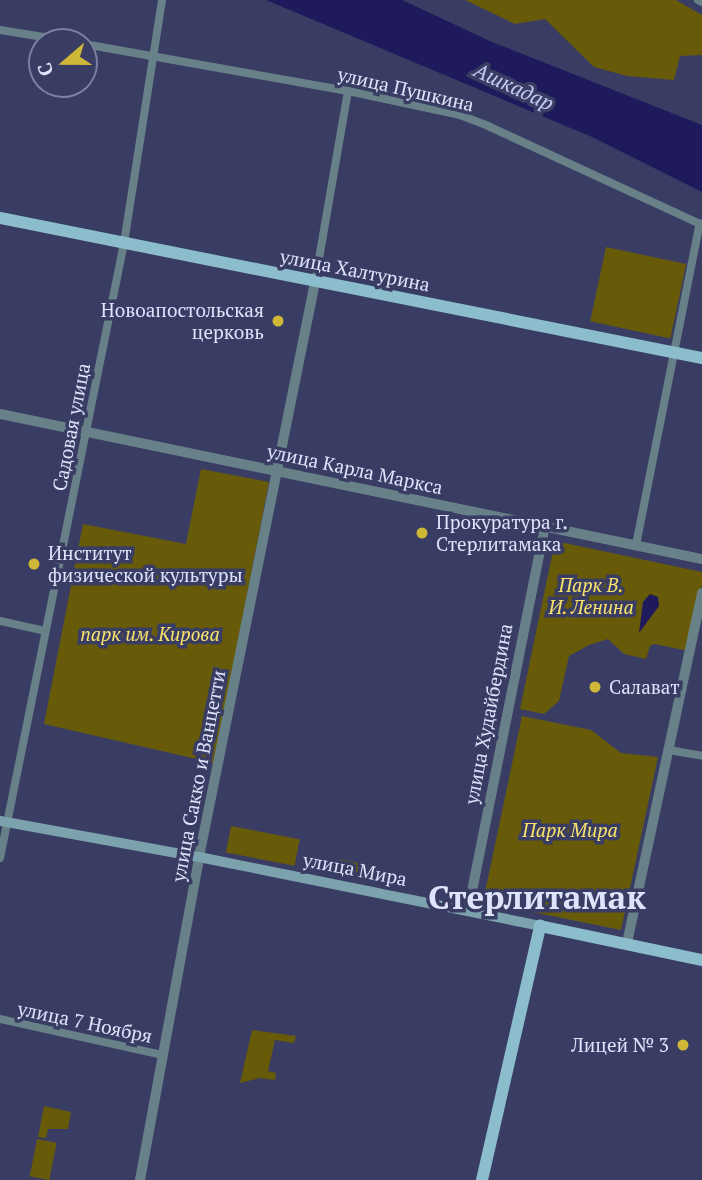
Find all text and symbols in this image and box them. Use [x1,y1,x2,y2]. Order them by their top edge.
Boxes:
north arrow [28,28,98,98]
water label: Ашкадар [470,57,558,115]
text: С [31,60,59,80]
street label: улица Пушкина [336,62,476,116]
street label: улица Халтурина [278,244,432,296]
place label: Новоапостольская церковь [101,299,264,343]
marker: Новоапостольская церковь [270,313,286,329]
street label: Садовая улица [47,361,95,493]
street label: улица Карла Маркса [265,439,445,499]
place label: Прокуратура г. Стерлитамака [436,511,568,555]
marker: Прокуратура г. Стерлитамака [414,525,430,541]
place label: Институт физической культуры [48,542,243,586]
marker: Институт физической культуры [26,556,42,572]
park label: Парк В. И. Ленина [548,574,634,618]
street label: улица Худайбердина [459,622,517,806]
park label: парк им. Кирова [80,623,220,645]
street label: улица Сакко и Ванцетти [166,668,230,884]
place label: Салават [609,676,680,698]
marker: Салават [587,679,603,695]
park label: Парк Мира [522,819,618,841]
street label: улица Мира [301,848,409,890]
district label: Стерлитамак [428,877,646,917]
street label: улица 7 Ноября [16,997,154,1047]
place label: Лицей № 3 [571,1034,669,1056]
marker: Лицей № 3 [675,1037,691,1053]

